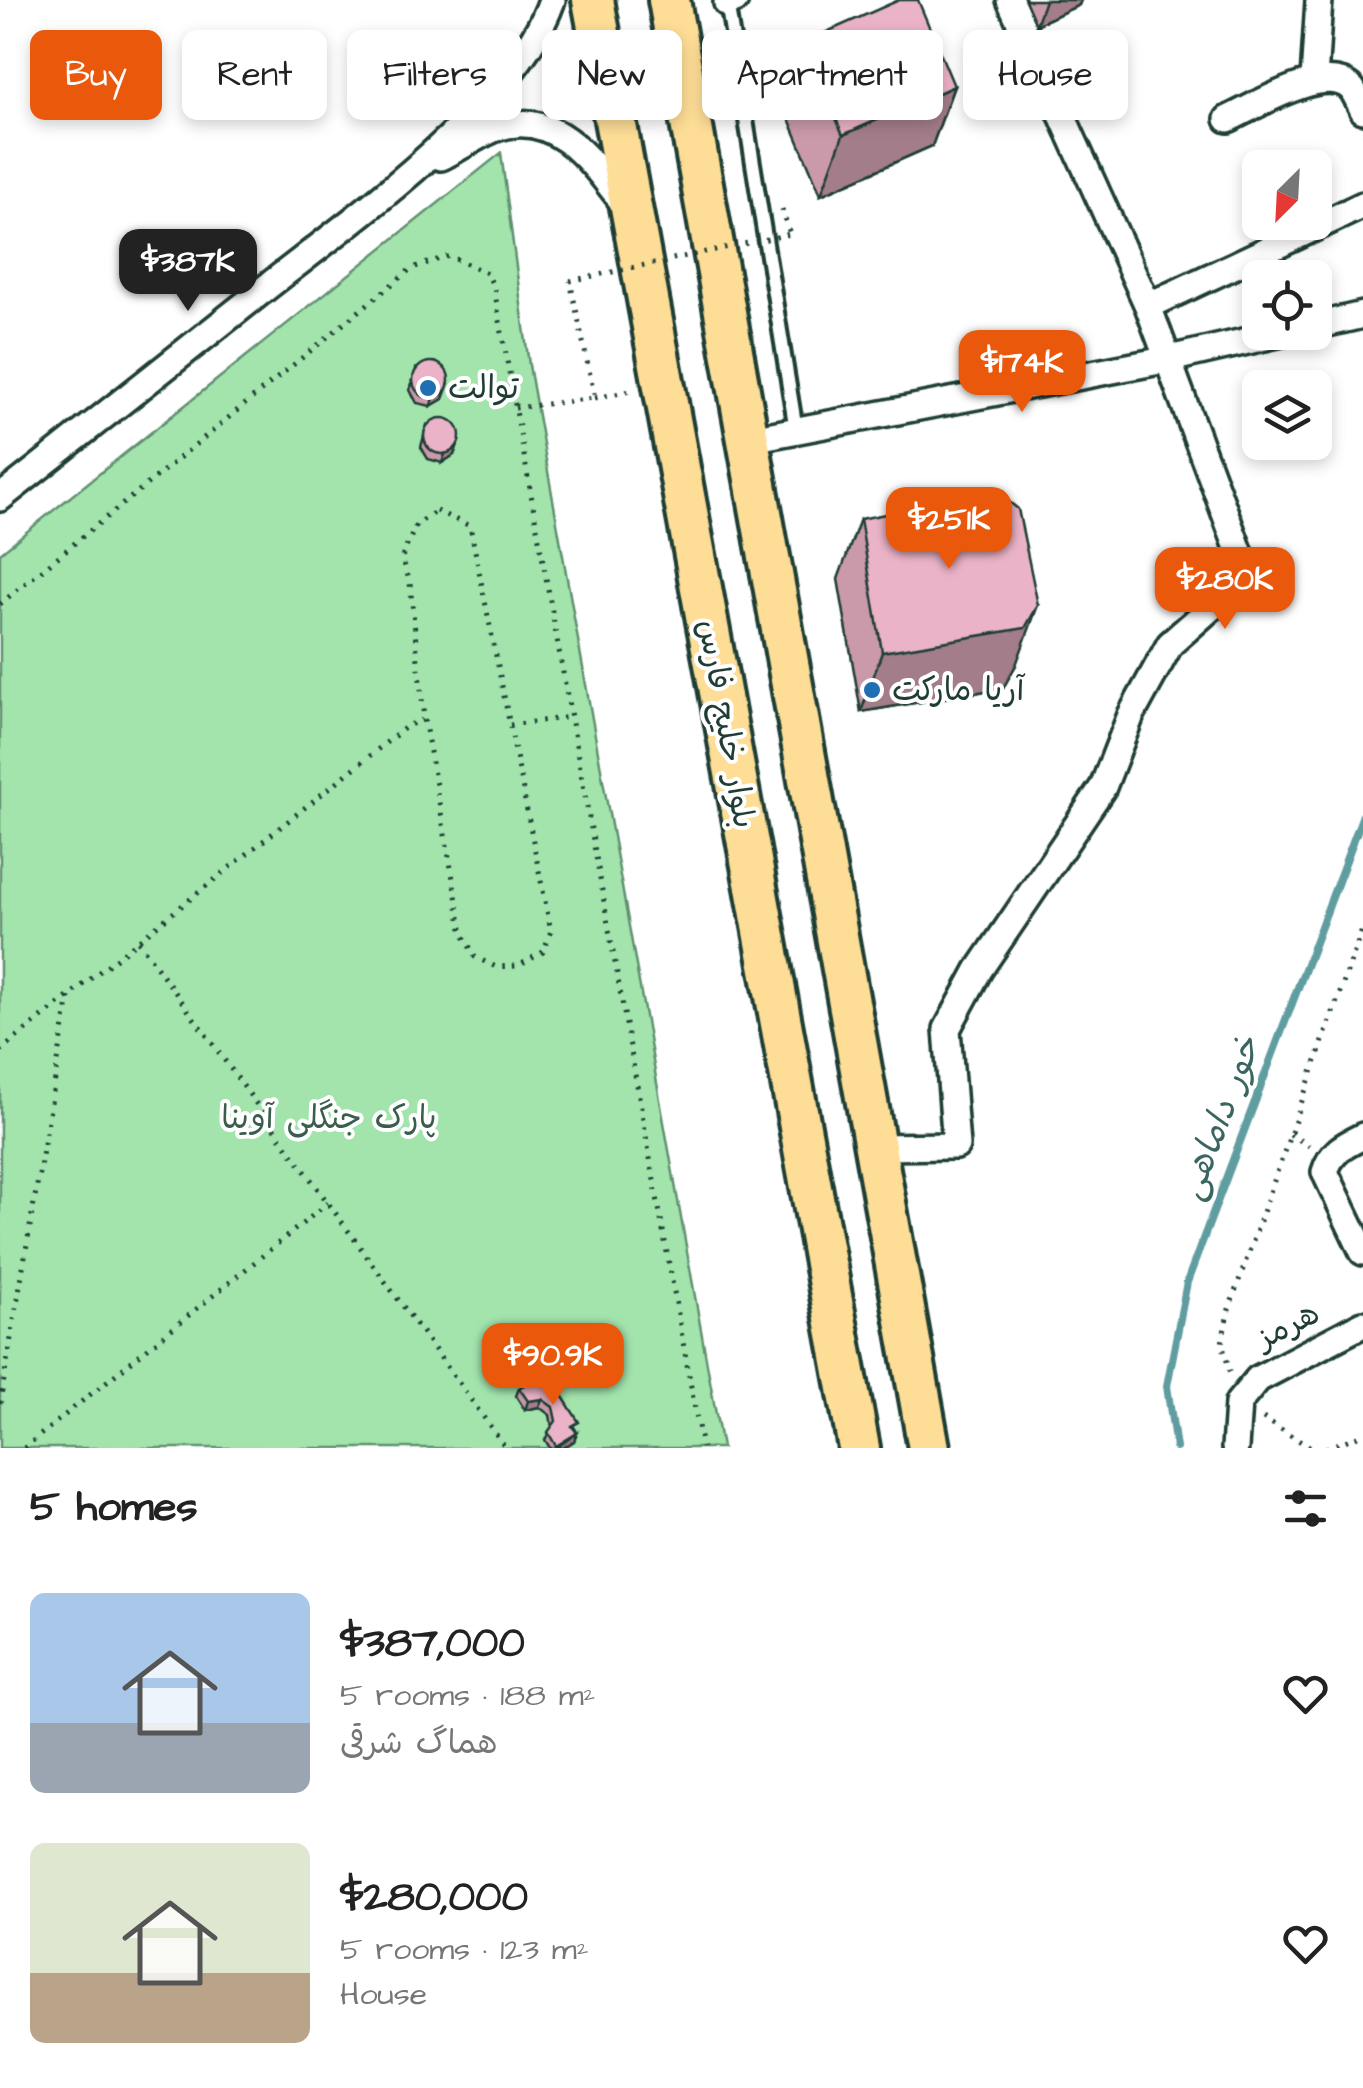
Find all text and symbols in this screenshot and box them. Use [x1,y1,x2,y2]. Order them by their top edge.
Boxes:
chip: Buy [30,30,162,120]
chip: Rent [182,30,327,120]
chip: Filters [347,30,522,120]
chip: New [542,30,682,120]
chip: Apartment [702,30,943,120]
chip: House [963,30,1128,120]
north arrow [1242,150,1332,240]
map controls [1242,150,1332,460]
pin: $387K [118,229,258,314]
text: $387K [141,239,235,284]
button: locate [1242,260,1332,350]
pin: $174K [952,330,1092,415]
text: $174K [981,340,1063,385]
place label: توالت [448,366,520,411]
button: layers [1242,370,1332,460]
marker: توالت [417,377,439,399]
pin: $251K [879,487,1019,572]
text: $251K [908,497,990,542]
pin: $280K [1155,547,1295,632]
text: $280K [1177,557,1273,602]
street label: بلوار خلیج فارس [685,616,767,832]
place label: آریا مارکت [892,668,1026,713]
marker: آریا مارکت [861,679,883,701]
water label: خور داماهی [1167,1029,1274,1206]
park label: پارک جنگلی آوینا [221,1096,437,1141]
street label: هرمز [1246,1291,1328,1362]
pin: $90.9K [472,1323,634,1408]
text: $90.9K [504,1333,602,1378]
text: 5 homes [30,1479,197,1537]
icon: filters [1278,1481,1333,1536]
text: $387,000 [340,1615,525,1673]
icon: home [110,1633,230,1753]
icon: heart [1278,1666,1333,1721]
text: 5 rooms · 188 m² [340,1673,596,1718]
text: هماگ شرقی [340,1721,498,1766]
text: $280,000 [340,1869,528,1927]
icon: home [110,1883,230,2003]
icon: heart [1278,1916,1333,1971]
text: 5 rooms · 123 m² [340,1927,589,1972]
text: House [340,1972,427,2017]

